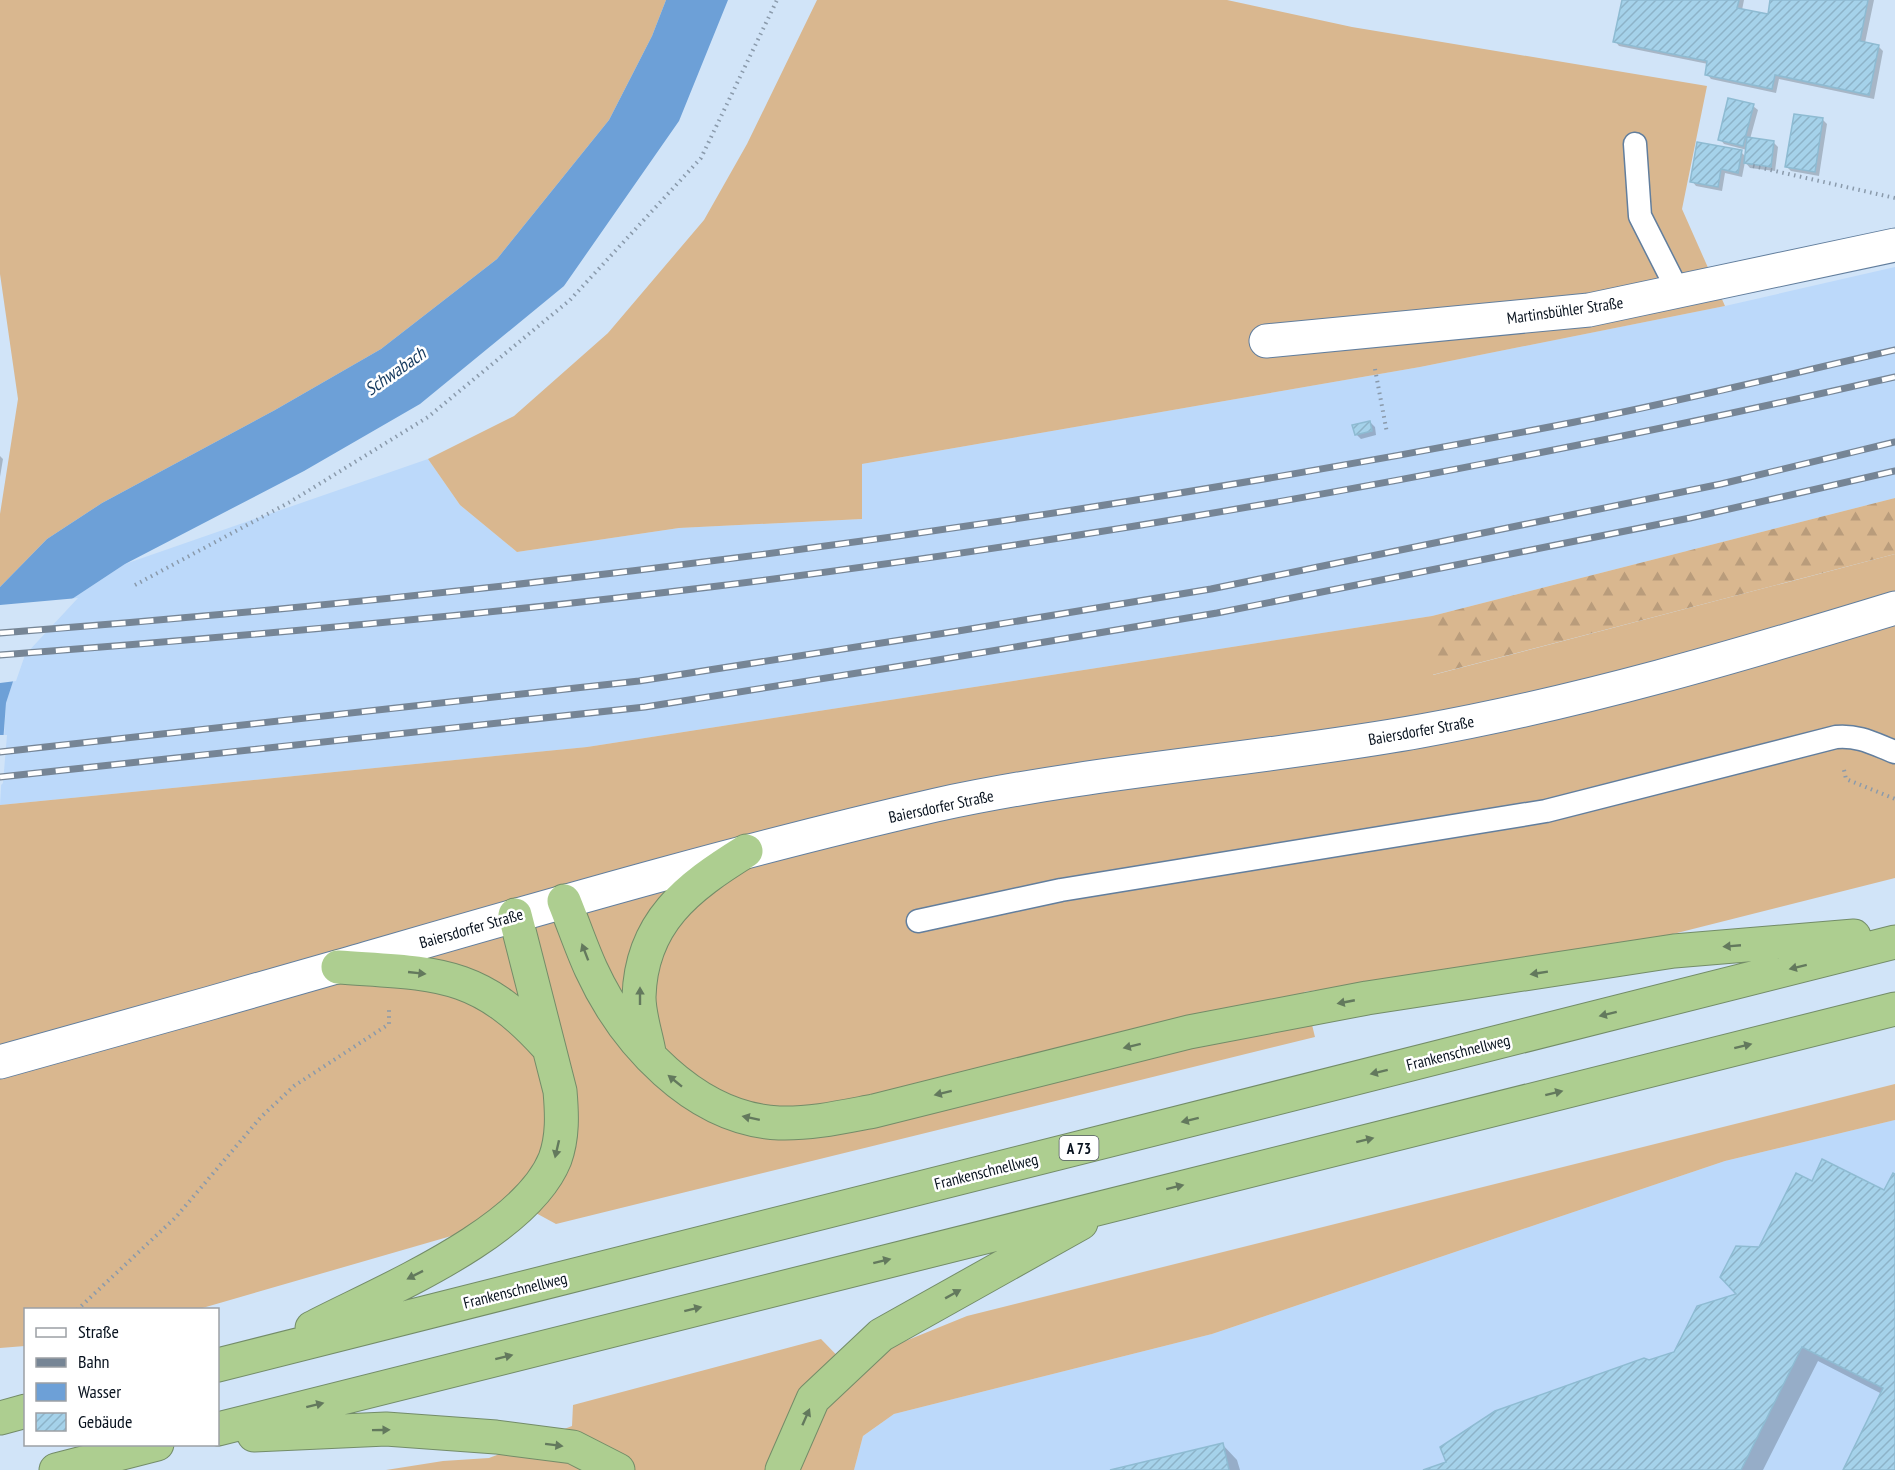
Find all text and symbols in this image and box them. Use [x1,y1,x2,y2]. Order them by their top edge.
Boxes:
street label: Martinsbühler Straße [1506,292,1624,328]
water label: Schwabach [360,341,431,400]
street label: Baiersdorfer Straße [1367,711,1475,749]
street label: Baiersdorfer Straße [887,785,995,827]
street label: Baiersdorfer Straße [417,904,525,952]
one-way arrow [1723,941,1742,951]
one-way arrow [579,943,589,961]
one-way arrow [1788,962,1807,972]
one-way arrow [407,968,426,978]
one-way arrow [1529,969,1548,978]
one-way arrow [635,987,645,1006]
one-way arrow [1337,998,1356,1007]
one-way arrow [1599,1010,1618,1020]
street label: Frankenschnellweg [1404,1029,1512,1075]
one-way arrow [1123,1041,1141,1051]
one-way arrow [1734,1041,1752,1051]
one-way arrow [1369,1068,1388,1078]
one-way arrow [668,1075,683,1088]
one-way arrow [933,1088,952,1098]
one-way arrow [1545,1088,1563,1098]
one-way arrow [742,1113,761,1122]
one-way arrow [1180,1116,1198,1125]
one-way arrow [1356,1135,1374,1145]
road number: A 73 [1060,1136,1098,1160]
one-way arrow [551,1140,561,1158]
street label: Frankenschnellweg [932,1148,1040,1194]
one-way arrow [1166,1182,1185,1192]
one-way arrow [873,1256,891,1266]
street label: Frankenschnellweg [461,1267,569,1313]
one-way arrow [406,1269,424,1279]
one-way arrow [945,1289,961,1300]
one-way arrow [684,1304,702,1314]
legend [24,1308,219,1446]
text: Straße [78,1320,119,1343]
text: Bahn [78,1350,110,1373]
one-way arrow [495,1352,513,1361]
text: Wasser [78,1380,121,1403]
one-way arrow [306,1399,324,1409]
one-way arrow [801,1408,810,1425]
text: Gebäude [78,1410,132,1433]
one-way arrow [371,1425,390,1435]
one-way arrow [545,1440,564,1449]

